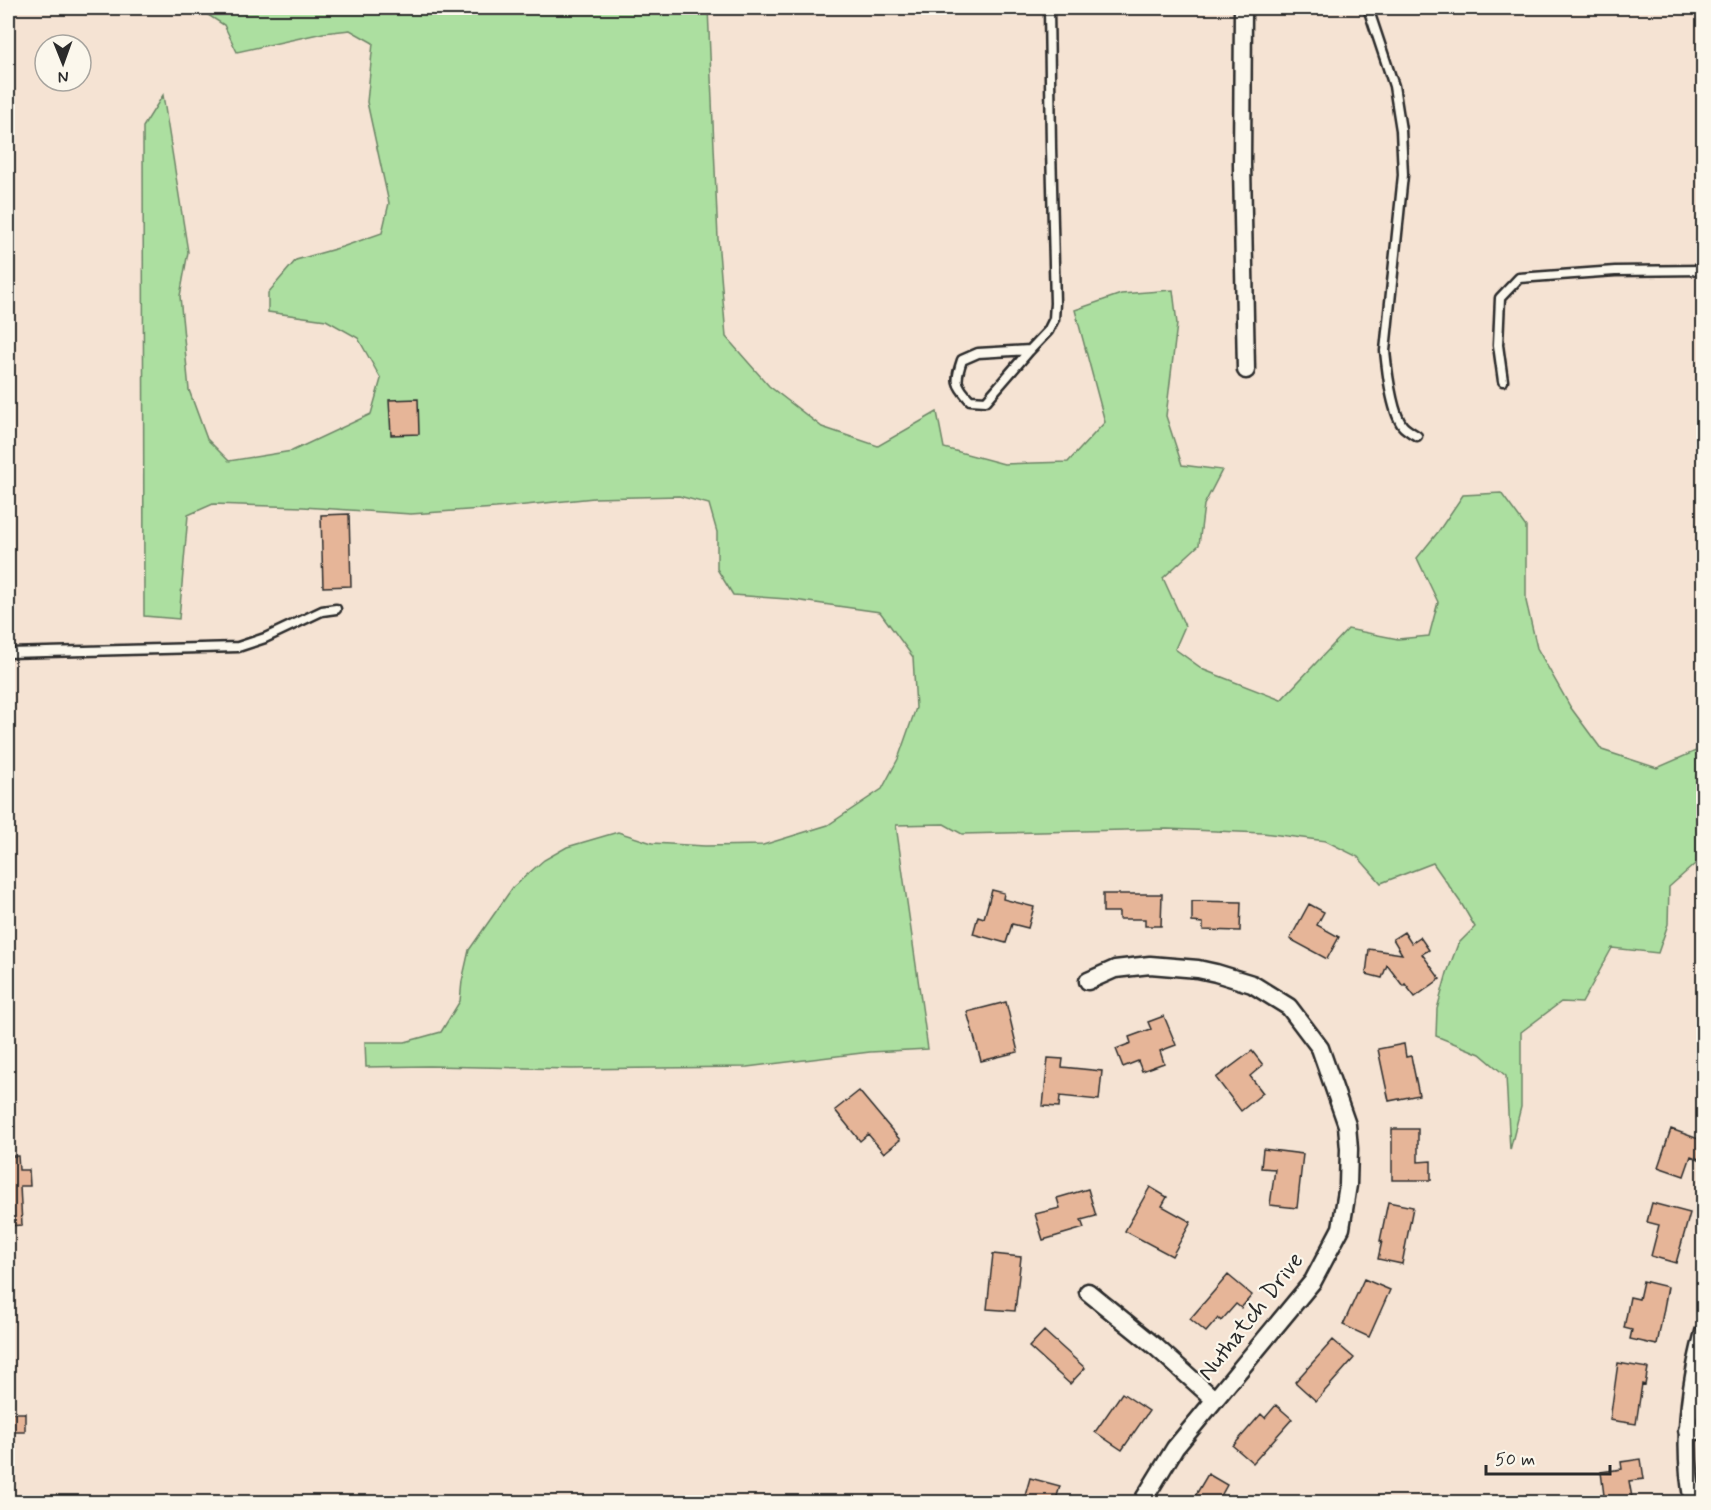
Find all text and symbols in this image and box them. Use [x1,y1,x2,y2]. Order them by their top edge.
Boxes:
north arrow [33,33,93,93]
text: N [58,66,69,87]
street label: Nuthatch Drive [1191,1246,1311,1388]
scale bar [1486,1438,1610,1476]
text: 50 m [1495,1448,1535,1472]

